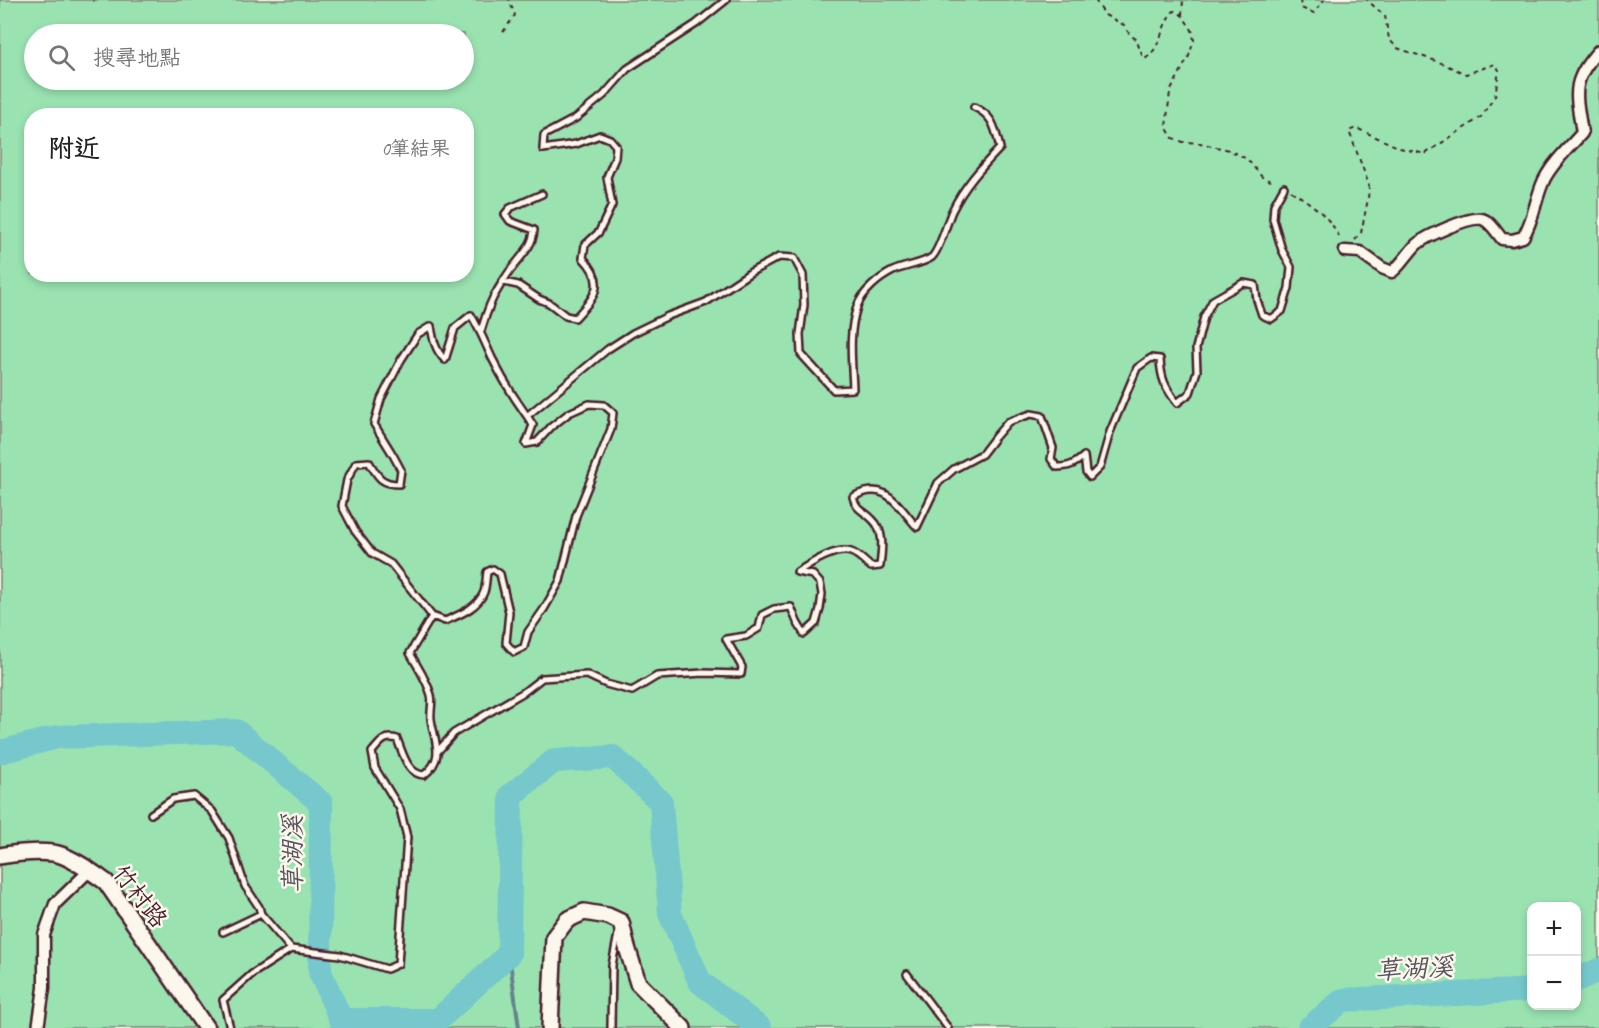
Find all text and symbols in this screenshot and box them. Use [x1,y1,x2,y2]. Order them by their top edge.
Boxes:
search box [24,24,474,90]
icon: search [45,41,78,74]
text: 搜尋地點 [93,44,181,72]
text: 附近 [48,132,100,165]
text: 0筆結果 [381,136,450,161]
water label: 草湖溪 [276,813,309,893]
street label: 竹村路 [106,858,174,934]
map controls [1527,902,1581,1010]
button: + [1527,902,1581,956]
water label: 草湖溪 [1374,950,1456,987]
button: − [1527,956,1581,1010]

